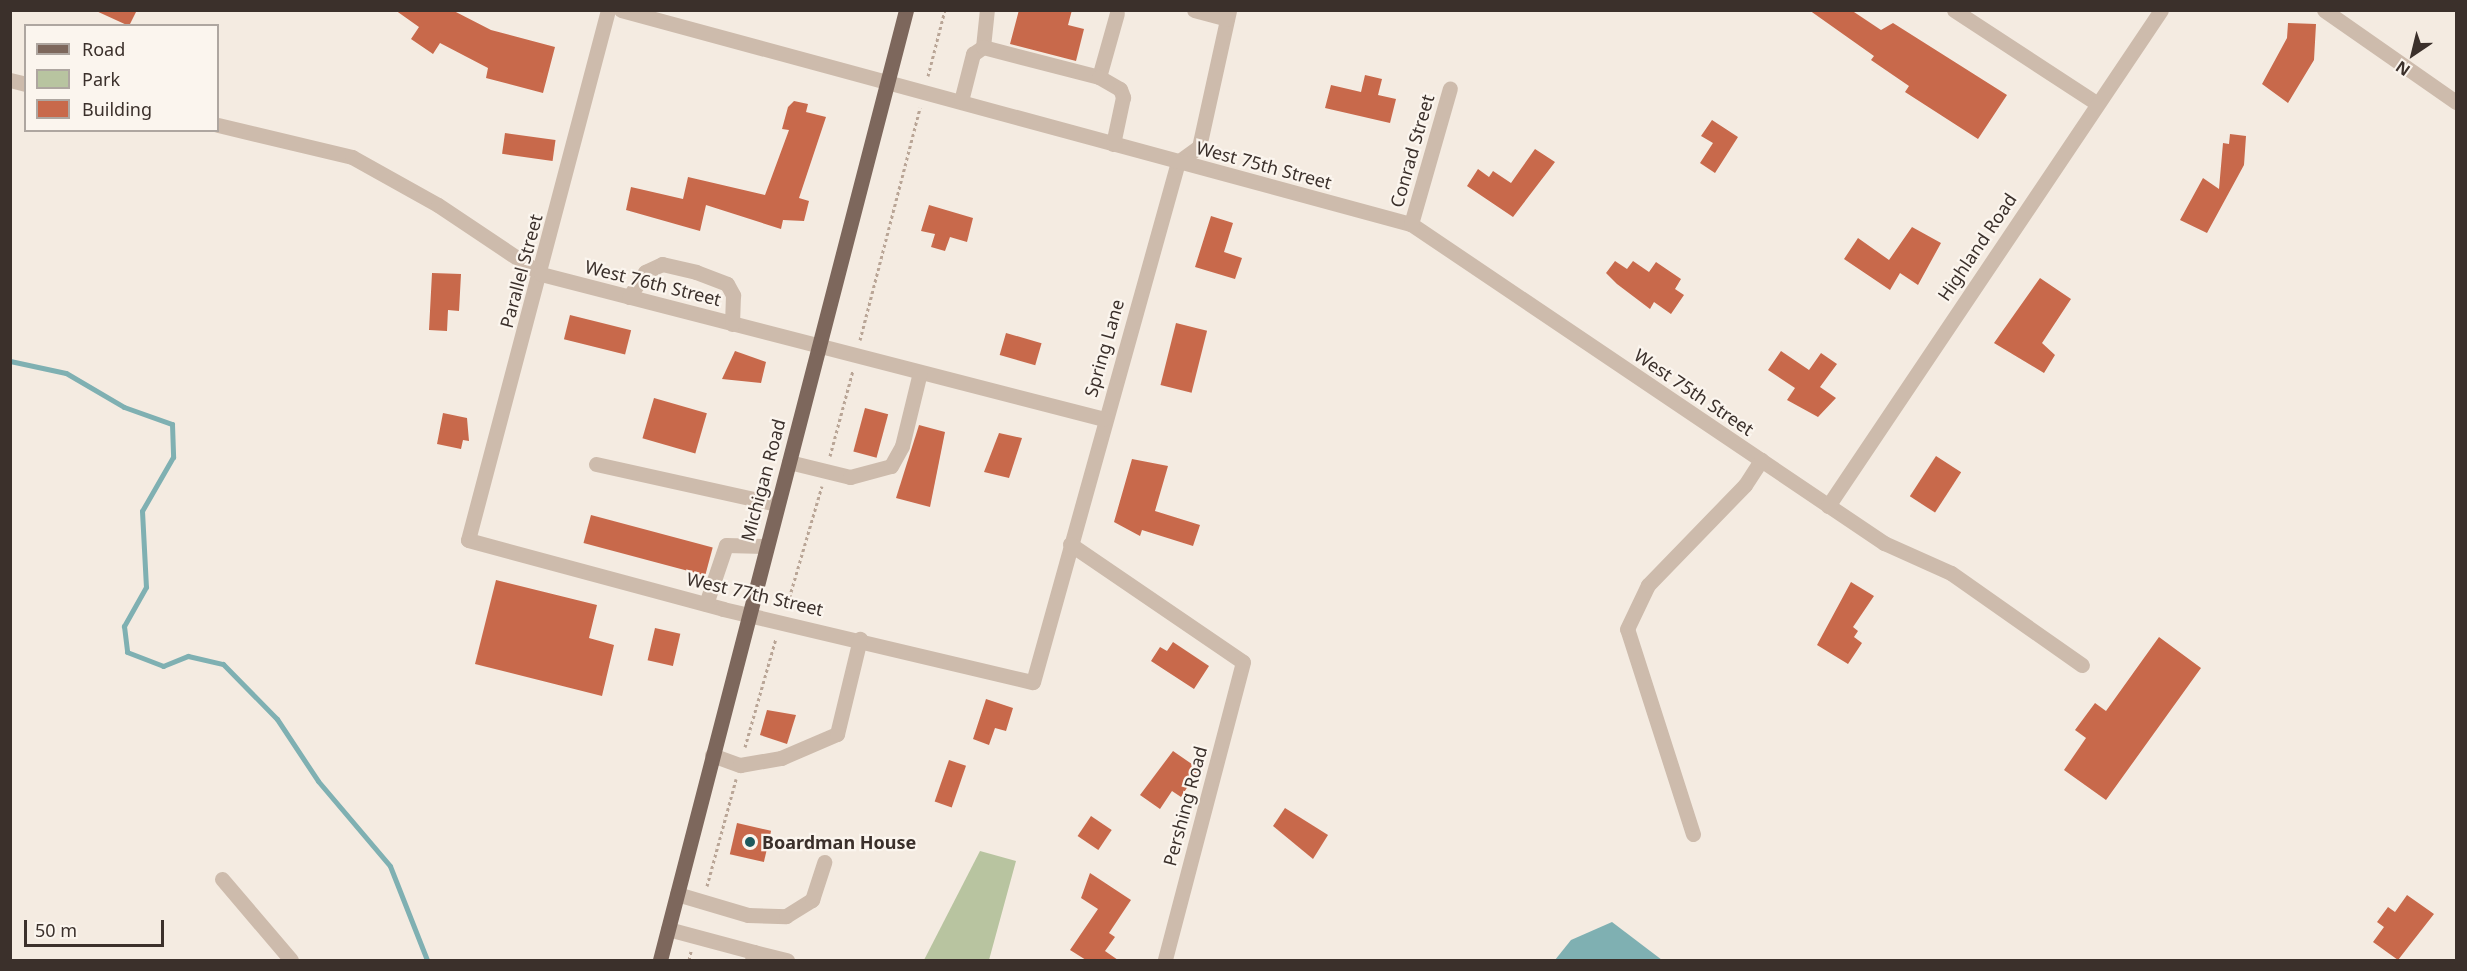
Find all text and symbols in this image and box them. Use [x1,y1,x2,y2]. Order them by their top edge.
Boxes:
legend [24,24,219,132]
north arrow [2383,24,2443,84]
text: Road [82,37,125,61]
text: N [2391,56,2414,81]
text: Park [82,67,120,91]
street label: Conrad Street [1386,92,1438,210]
text: Building [82,97,152,121]
street label: West 75th Street [1194,137,1334,193]
street label: Highland Road [1933,189,2021,305]
street label: Parallel Street [495,212,547,330]
street label: West 76th Street [583,256,723,310]
street label: Spring Lane [1080,297,1128,399]
street label: West 75th Street [1630,344,1758,440]
street label: Michigan Road [736,417,790,543]
street label: West 77th Street [685,568,825,620]
street label: Pershing Road [1159,744,1211,868]
place label: Boardman House [762,831,916,853]
marker: Boardman House [743,835,757,849]
scale bar [27,908,166,946]
text: 50 m [35,918,77,942]

